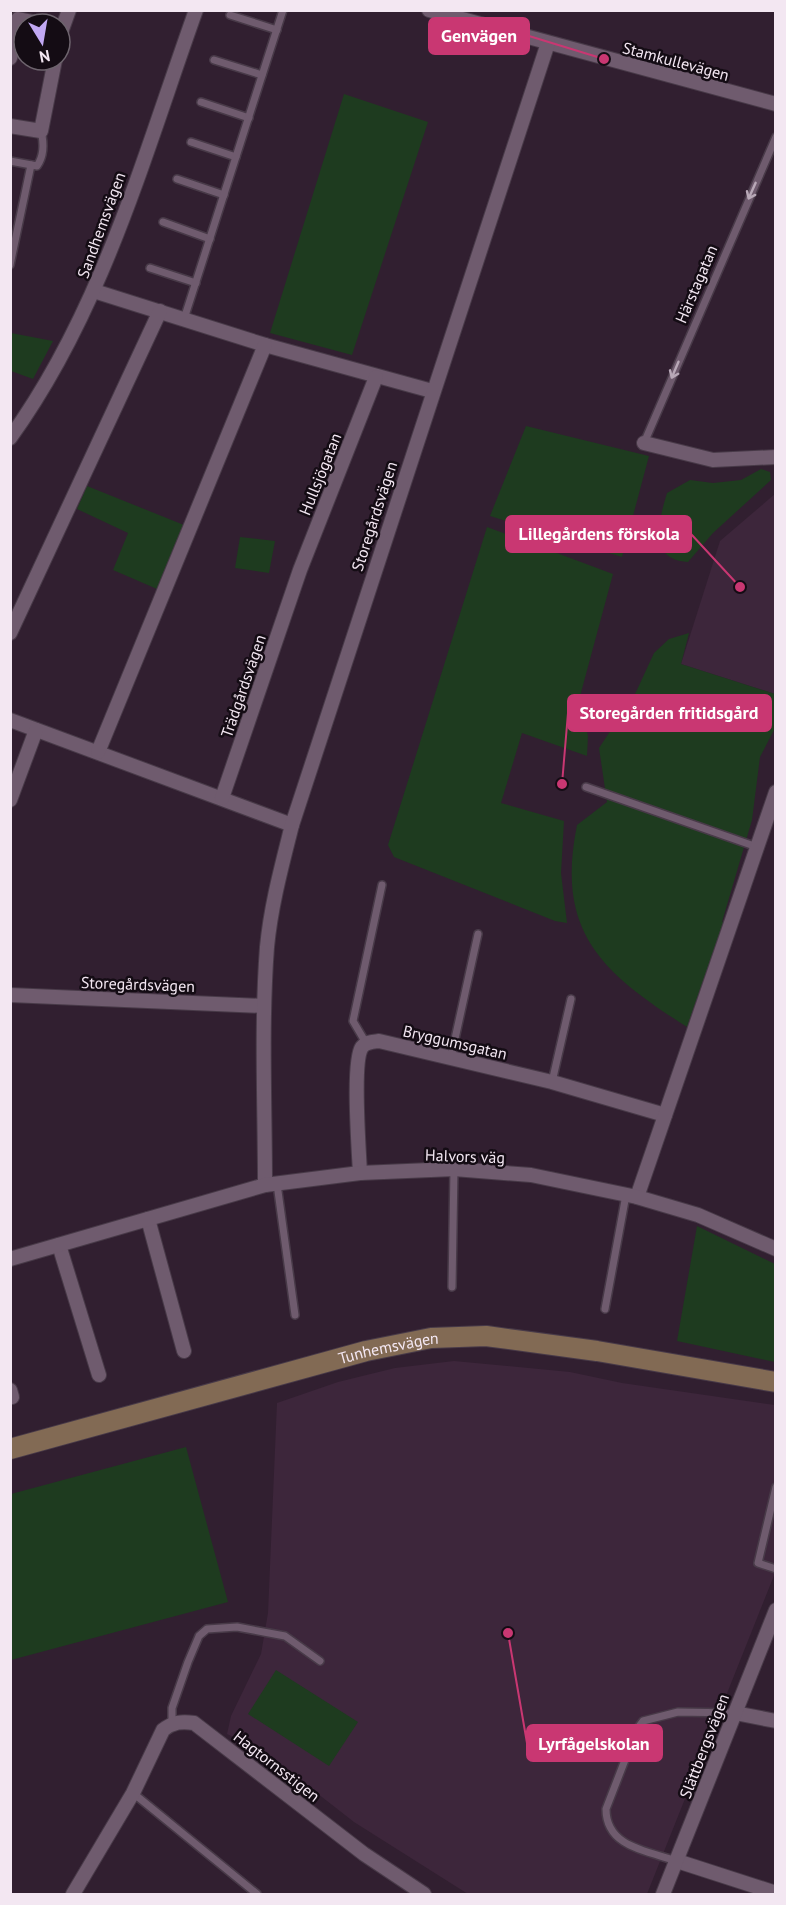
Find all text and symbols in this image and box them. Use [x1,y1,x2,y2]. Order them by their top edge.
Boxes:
north arrow [12,12,72,72]
callout: Genvägen [429,18,529,54]
text: Genvägen [441,24,517,47]
street label: Stamkullevägen [621,37,731,85]
text: N [38,46,52,68]
street label: Sandhemsvägen [73,169,129,281]
one-way arrow [746,181,757,199]
street label: Härstagatan [671,242,721,326]
one-way arrow [669,360,680,379]
street label: Hullsjögatan [294,430,346,518]
street label: Storegårdsvägen [347,459,401,573]
callout: Lillegårdens förskola [506,516,691,552]
text: Lillegårdens förskola [518,522,680,545]
street label: Trädgårdsvägen [216,632,270,740]
callout: Storegården fritidsgård [568,695,771,731]
text: Storegården fritidsgård [580,701,758,724]
street label: Storegårdsvägen [81,972,195,996]
street label: Bryggumsgatan [401,1020,509,1064]
street label: Halvors väg [425,1145,505,1167]
street label: Tunhemsvägen [336,1328,439,1368]
street label: Slättbergsvägen [675,1691,733,1801]
callout: Lyrfågelskolan [527,1725,662,1761]
street label: Hagtornsstigen [230,1726,324,1806]
text: Lyrfågelskolan [538,1732,650,1755]

